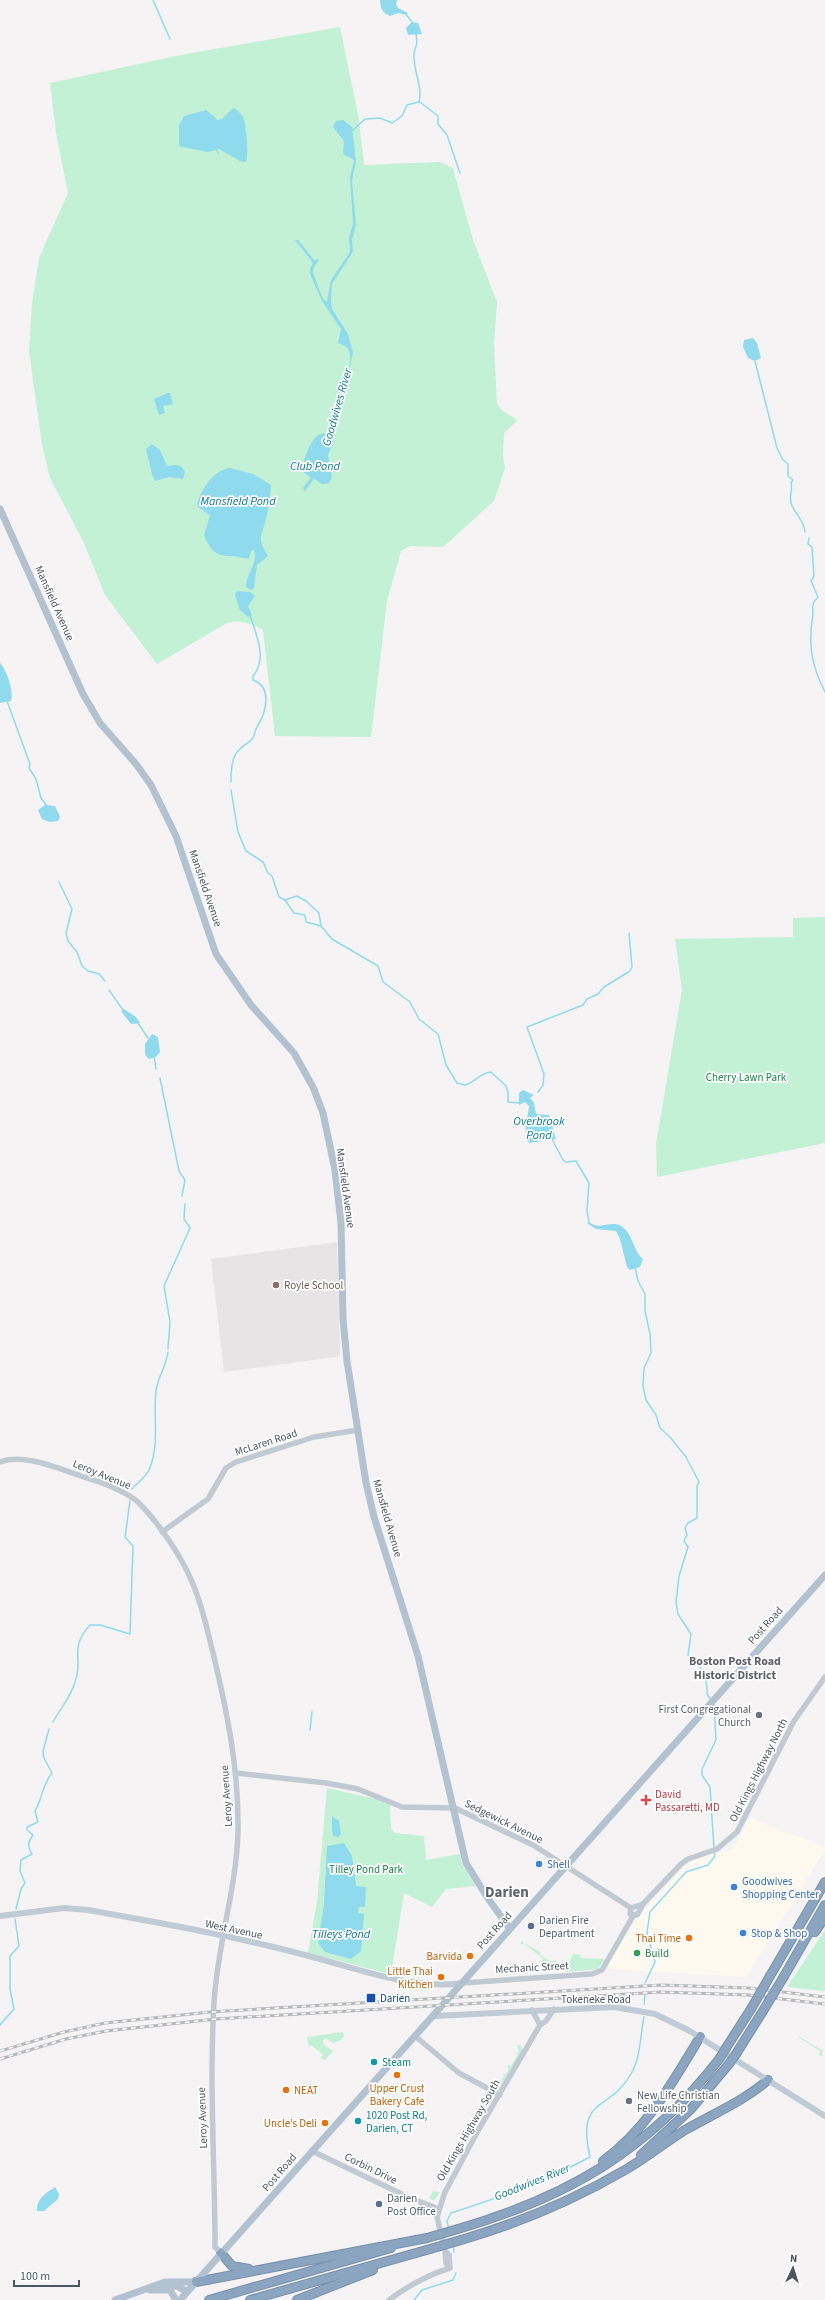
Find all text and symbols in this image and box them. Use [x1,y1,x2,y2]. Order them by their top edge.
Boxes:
water label: Goodwives River [318,365,357,448]
water label: Club Pond [290,458,341,475]
water label: Mansfield Pond [200,493,276,510]
street label: Mansfield Avenue [31,563,78,644]
street label: Mansfield Avenue [185,848,226,929]
park label: Cherry Lawn Park [706,1070,787,1085]
water label: Overbrook Pond [513,1113,565,1144]
street label: Mansfield Avenue [332,1147,359,1230]
place label: Royle School [284,1278,343,1293]
marker: Royle School [271,1280,281,1290]
street label: McLaren Road [233,1425,299,1460]
street label: Leroy Avenue [70,1456,134,1493]
street label: Mansfield Avenue [369,1477,406,1559]
street label: Post Road [744,1603,786,1647]
district label: Boston Post Road Historic District [689,1653,781,1684]
place label: First Congregational Church [658,1702,751,1730]
marker: First Congregational Church [754,1710,764,1720]
street label: Old Kings Highway North [726,1716,791,1825]
street label: Leroy Avenue [217,1764,236,1827]
place label: David Passaretti, MD [655,1787,720,1815]
marker: David Passaretti, MD [640,1794,652,1806]
street label: Sedgewick Avenue [462,1796,546,1847]
place label: Shell [547,1857,570,1872]
marker: Shell [534,1859,544,1869]
park label: Tilley Pond Park [329,1862,403,1877]
place label: Goodwives Shopping Center [742,1874,819,1902]
district label: Darien [485,1882,529,1903]
marker: Goodwives Shopping Center [729,1882,739,1892]
street label: Post Road [473,1908,515,1952]
place label: Darien Fire Department [539,1913,595,1941]
street label: West Avenue [204,1916,265,1943]
marker: Darien Fire Department [526,1921,536,1931]
water label: Tilleys Pond [312,1926,371,1943]
place label: Stop & Shop [751,1926,807,1941]
marker: Stop & Shop [738,1928,748,1938]
place label: Thai Time [635,1931,682,1946]
marker: Thai Time [684,1933,694,1943]
place label: Build [645,1946,669,1961]
marker: Build [632,1948,642,1958]
place label: Barvida [426,1949,462,1964]
marker: Barvida [465,1951,475,1961]
street label: Mechanic Street [495,1958,569,1977]
place label: Little Thai Kitchen [387,1964,433,1992]
marker: Little Thai Kitchen [436,1972,446,1982]
place label: Darien [380,1991,410,2006]
marker: Darien [365,1992,377,2004]
street label: Tokeneke Road [561,1992,631,2007]
place label: Steam [382,2055,411,2070]
marker: Steam [369,2057,379,2067]
marker: Upper Crust Bakery Cafe [392,2070,402,2080]
street label: Old Kings Highway South [433,2076,504,2184]
place label: Upper Crust Bakery Cafe [370,2081,425,2109]
place label: NEAT [294,2083,318,2098]
marker: NEAT [281,2085,291,2095]
street label: Leroy Avenue [194,2086,211,2149]
place label: New Life Christian Fellowship [637,2088,720,2116]
marker: New Life Christian Fellowship [624,2096,634,2106]
place label: 1020 Post Rd, Darien, CT [366,2108,428,2136]
place label: Uncle’s Deli [264,2116,317,2131]
marker: 1020 Post Rd, Darien, CT [353,2116,363,2126]
marker: Uncle’s Deli [320,2118,330,2128]
street label: Corbin Drive [342,2149,400,2188]
street label: Post Road [259,2150,300,2195]
water label: Goodwives River [492,2159,573,2205]
place label: Darien Post Office [387,2191,436,2219]
marker: Darien Post Office [374,2199,384,2209]
north arrow [773,2248,813,2288]
text: N [789,2251,798,2266]
scale bar [14,2262,79,2288]
text: 100 m [20,2268,50,2285]

